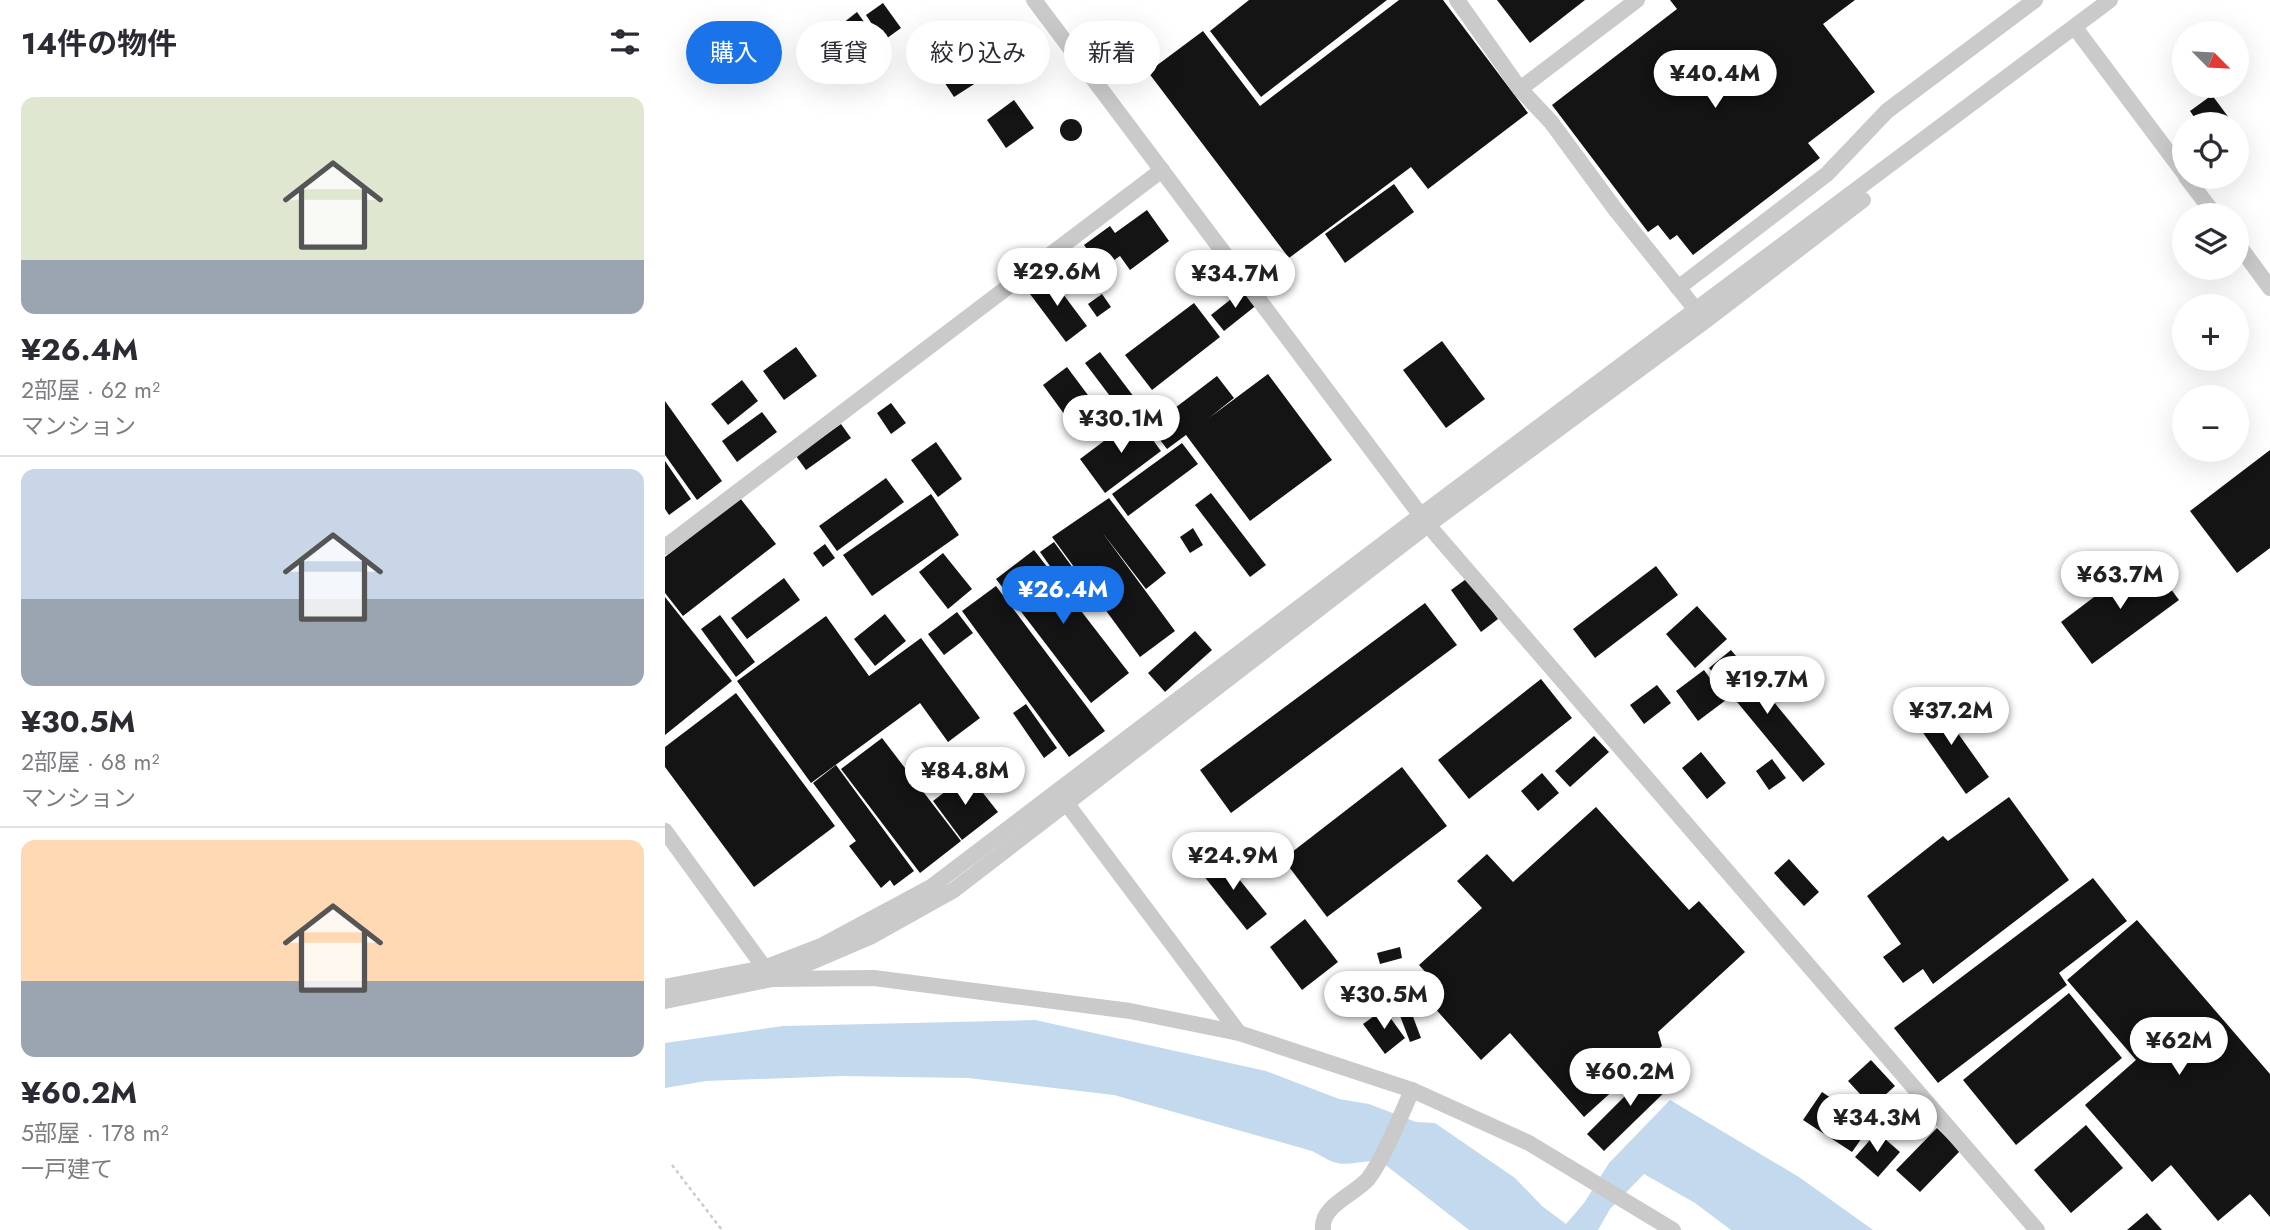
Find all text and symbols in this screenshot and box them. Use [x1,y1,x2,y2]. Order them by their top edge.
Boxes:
chip: 購入 [686,21,782,84]
chip: 賃貸 [796,21,892,84]
chip: 絞り込み [906,21,1050,84]
chip: 新着 [1064,21,1160,84]
north arrow [2172,21,2249,98]
map controls [2172,21,2249,462]
text: 14件の物件 [21,22,177,65]
icon: filters [606,23,644,61]
pin: ¥40.4M [1658,50,1772,110]
text: ¥40.4M [1670,56,1760,90]
button: locate [2172,112,2249,189]
icon: home [270,142,396,268]
button: layers [2172,203,2249,280]
pin: ¥29.6M [1000,248,1114,308]
pin: ¥34.7M [1178,250,1292,310]
text: ¥29.6M [1013,254,1101,288]
text: ¥34.7M [1191,256,1279,290]
button: + [2172,294,2249,371]
text: ¥26.4M [21,328,138,371]
text: 2部屋 · 62 m² [21,373,160,407]
button: − [2172,385,2249,462]
pin: ¥30.1M [1064,396,1178,455]
text: ¥30.1M [1079,401,1163,435]
text: マンション [21,409,136,443]
icon: home [270,514,396,640]
pin: ¥63.7M [2063,552,2177,611]
text: ¥63.7M [2077,557,2163,591]
pin: ¥26.4M [1006,566,1120,626]
text: ¥26.4M [1018,572,1108,606]
pin: ¥19.7M [1710,656,1824,716]
text: ¥19.7M [1726,662,1808,696]
pin: ¥37.2M [1894,688,2008,747]
text: ¥37.2M [1909,693,1993,727]
text: ¥30.5M [21,700,135,743]
text: 2部屋 · 68 m² [21,745,159,779]
pin: ¥84.8M [908,748,1022,807]
text: ¥84.8M [921,753,1009,787]
text: マンション [21,781,136,815]
pin: ¥24.9M [1176,832,1290,892]
text: ¥24.9M [1188,838,1278,872]
icon: home [270,885,396,1011]
pin: ¥30.5M [1327,972,1441,1031]
text: ¥30.5M [1340,977,1428,1011]
pin: ¥62M [2138,1018,2220,1077]
text: ¥62M [2146,1023,2212,1057]
pin: ¥60.2M [1573,1048,1687,1108]
text: ¥60.2M [1586,1054,1675,1088]
text: ¥60.2M [21,1071,137,1114]
pin: ¥34.3M [1820,1094,1934,1154]
text: ¥34.3M [1833,1100,1921,1134]
text: 5部屋 · 178 m² [21,1116,168,1150]
text: 一戸建て [21,1152,113,1186]

